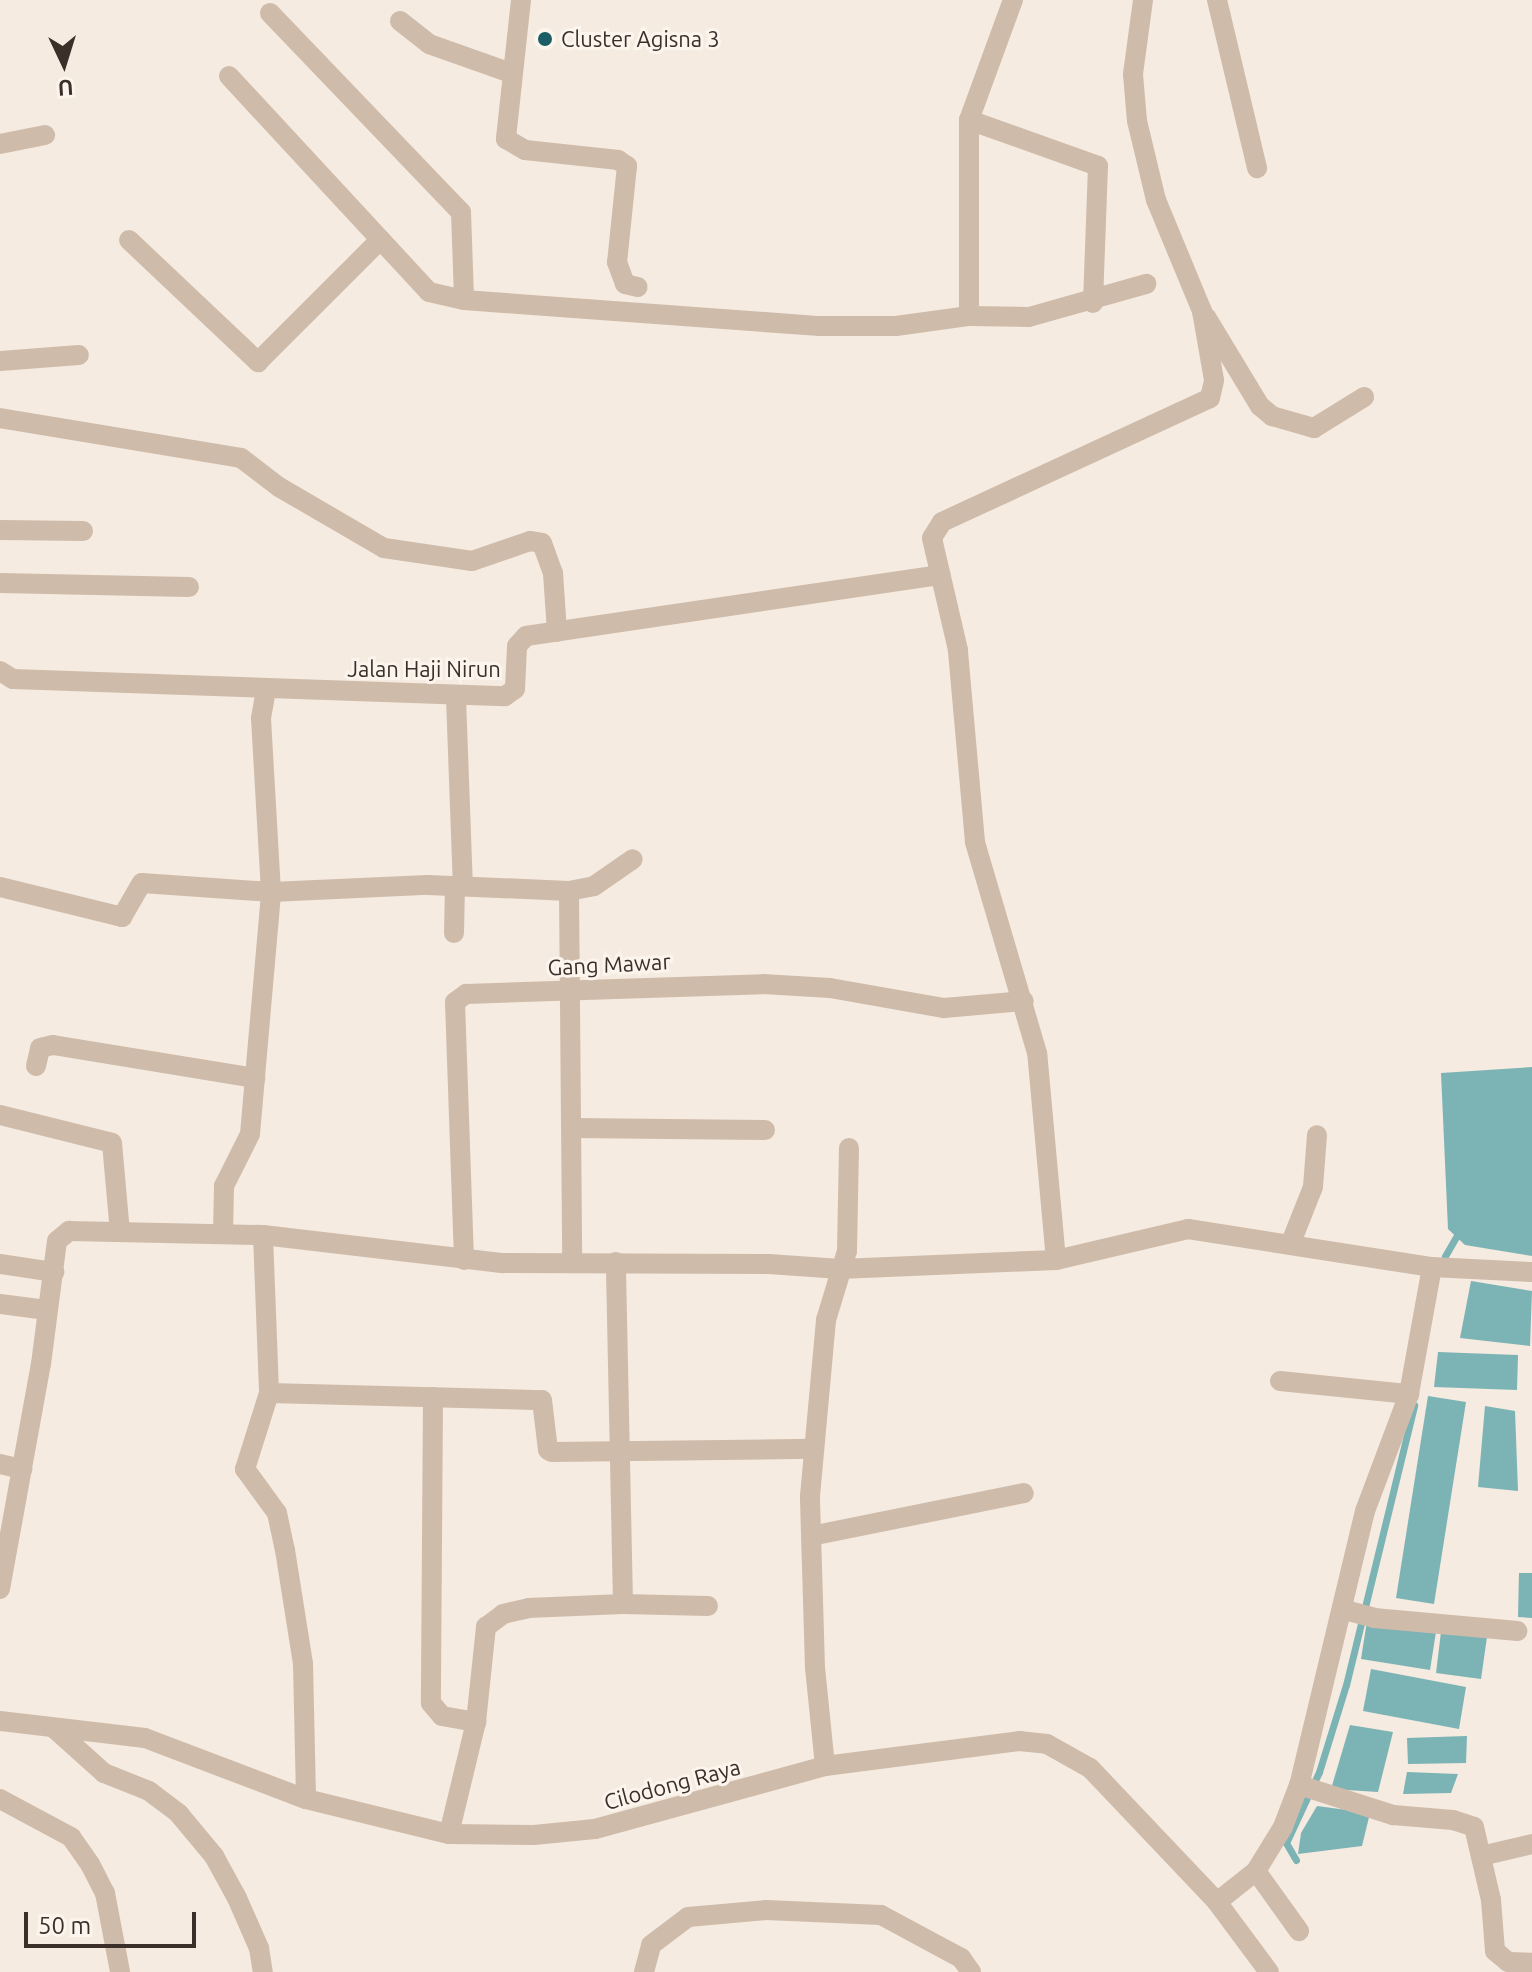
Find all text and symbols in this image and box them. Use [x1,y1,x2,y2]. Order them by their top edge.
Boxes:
north arrow [24,24,104,104]
place label: Cluster Agisna 3 [561,26,720,52]
marker: Cluster Agisna 3 [536,30,554,48]
text: U [57,75,74,101]
street label: Jalan Haji Nirun [347,656,501,682]
street label: Gang Mawar [547,948,671,980]
street label: Cilodong Raya [601,1753,743,1815]
scale bar [28,1896,200,1946]
text: 50 m [38,1912,91,1939]

